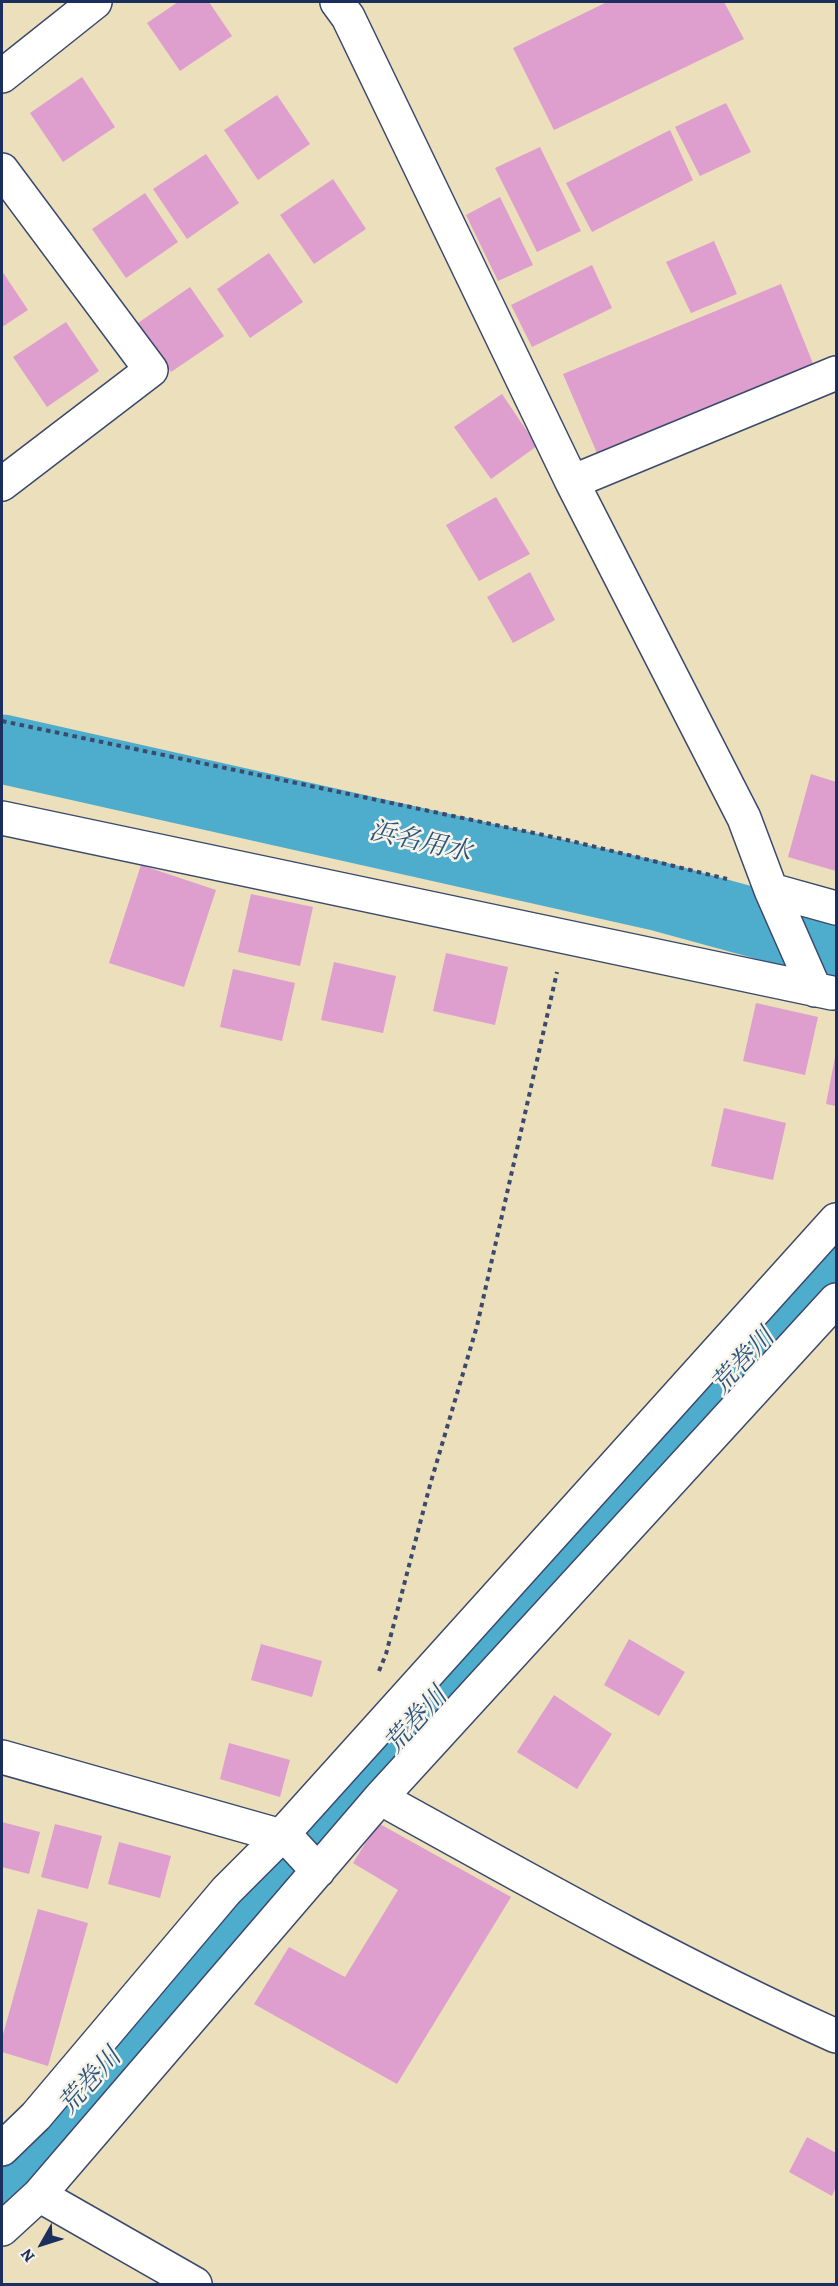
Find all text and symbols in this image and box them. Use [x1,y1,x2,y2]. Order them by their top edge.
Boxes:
water label: 浜名用水 [366,816,474,870]
water label: 荒巻川 [706,1323,782,1401]
water label: 荒巻川 [379,1682,455,1760]
water label: 荒巻川 [53,2043,129,2121]
north arrow [12,2214,72,2274]
text: N [16,2244,40,2267]

